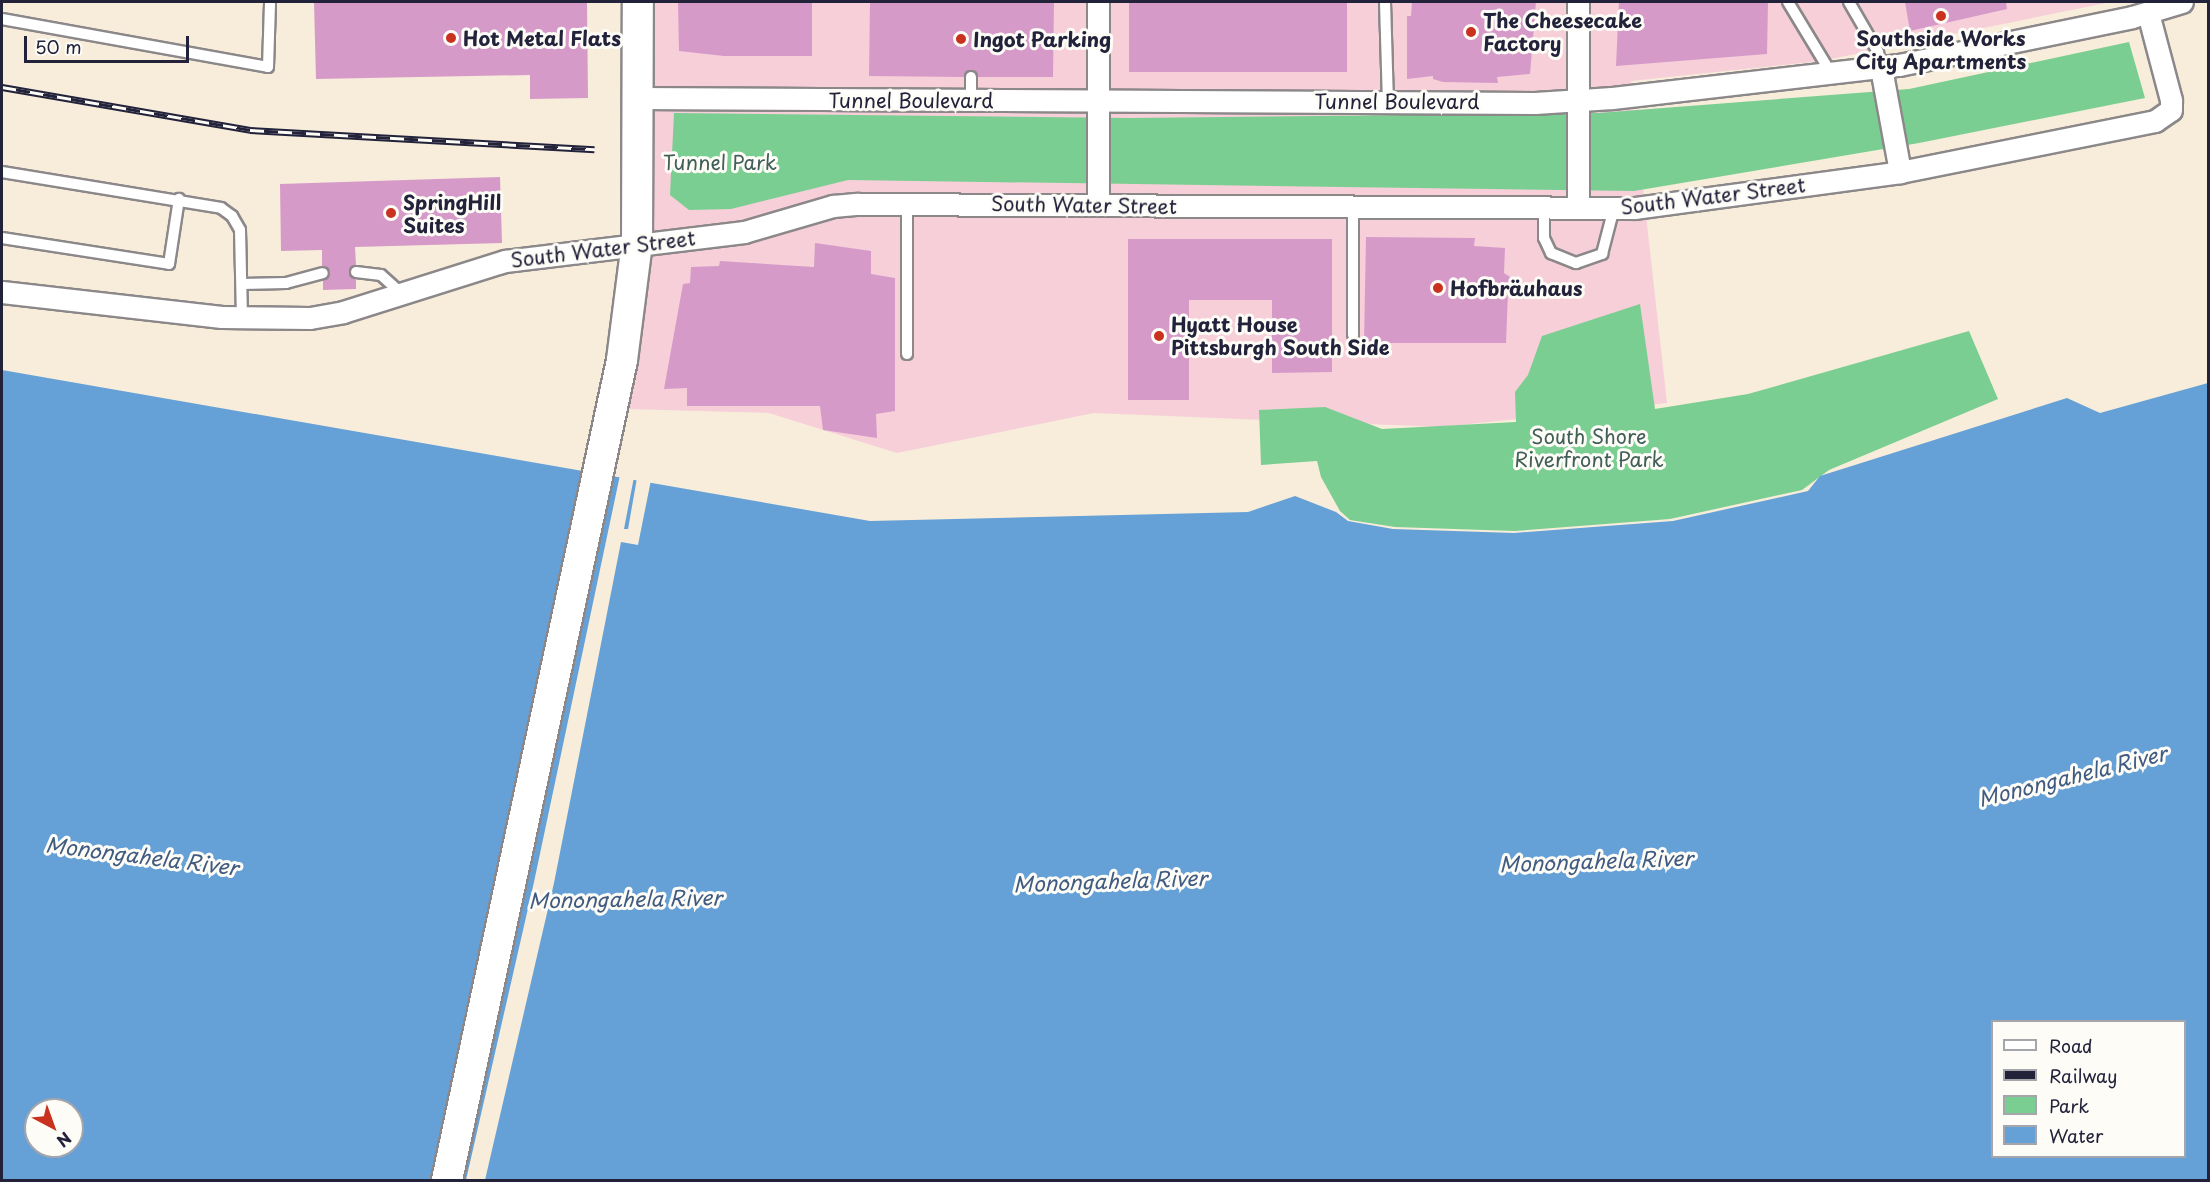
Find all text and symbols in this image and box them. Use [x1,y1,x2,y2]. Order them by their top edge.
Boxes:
place label: The Cheesecake Factory [1483,8,1644,55]
marker: Southside Works City Apartments [1934,9,1948,23]
scale bar [27,24,192,62]
marker: The Cheesecake Factory [1464,25,1478,39]
place label: Hot Metal Flats [463,26,621,50]
place label: Southside Works City Apartments [1855,26,2027,73]
place label: Ingot Parking [973,27,1112,51]
marker: Hot Metal Flats [444,31,458,45]
marker: Ingot Parking [954,32,968,46]
text: 50 m [35,33,82,60]
street label: Tunnel Boulevard [828,88,994,112]
street label: Tunnel Boulevard [1314,89,1480,113]
park label: Tunnel Park [663,150,777,174]
street label: South Water Street [1618,173,1808,219]
place label: SpringHill Suites [403,190,501,237]
street label: South Water Street [990,191,1178,219]
marker: SpringHill Suites [384,206,398,220]
street label: South Water Street [508,226,698,272]
place label: Hofbräuhaus [1450,276,1583,300]
marker: Hofbräuhaus [1431,281,1445,295]
place label: Hyatt House Pittsburgh South Side [1171,312,1390,359]
marker: Hyatt House Pittsburgh South Side [1152,329,1166,343]
park label: South Shore Riverfront Park [1515,425,1663,472]
water label: Monongahela River [1975,739,2169,811]
water label: Monongahela River [44,831,240,879]
water label: Monongahela River [1499,844,1693,876]
water label: Monongahela River [1013,864,1207,896]
water label: Monongahela River [528,884,722,912]
legend [1991,1020,2186,1158]
text: Road [2049,1032,2093,1059]
text: Railway [2049,1062,2117,1089]
text: Park [2049,1092,2089,1119]
north arrow [24,1098,84,1158]
text: Water [2049,1122,2103,1149]
text: N [52,1127,77,1153]

